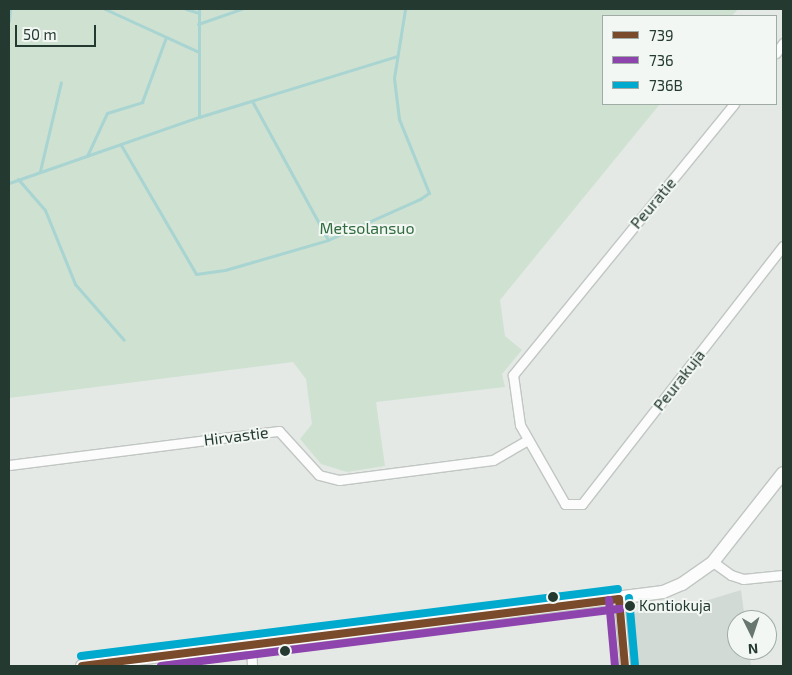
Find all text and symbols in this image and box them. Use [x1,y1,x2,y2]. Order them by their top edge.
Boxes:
scale bar [18,15,99,47]
legend [602,15,777,105]
text: 50 m [23,25,57,43]
text: 739 [649,26,674,44]
text: 736 [649,51,674,69]
text: 736B [649,76,683,94]
street label: Peuratie [626,173,680,233]
park label: Metsolansuo [319,218,415,238]
street label: Peurakuja [649,346,709,414]
street label: Hirvastie [203,423,269,449]
unlabelled marker [548,592,558,602]
place label: Kontiokuja [639,597,711,615]
marker: Kontiokuja [625,601,635,611]
north arrow [727,610,777,660]
text: N [747,641,759,658]
unlabelled marker [280,646,290,656]

